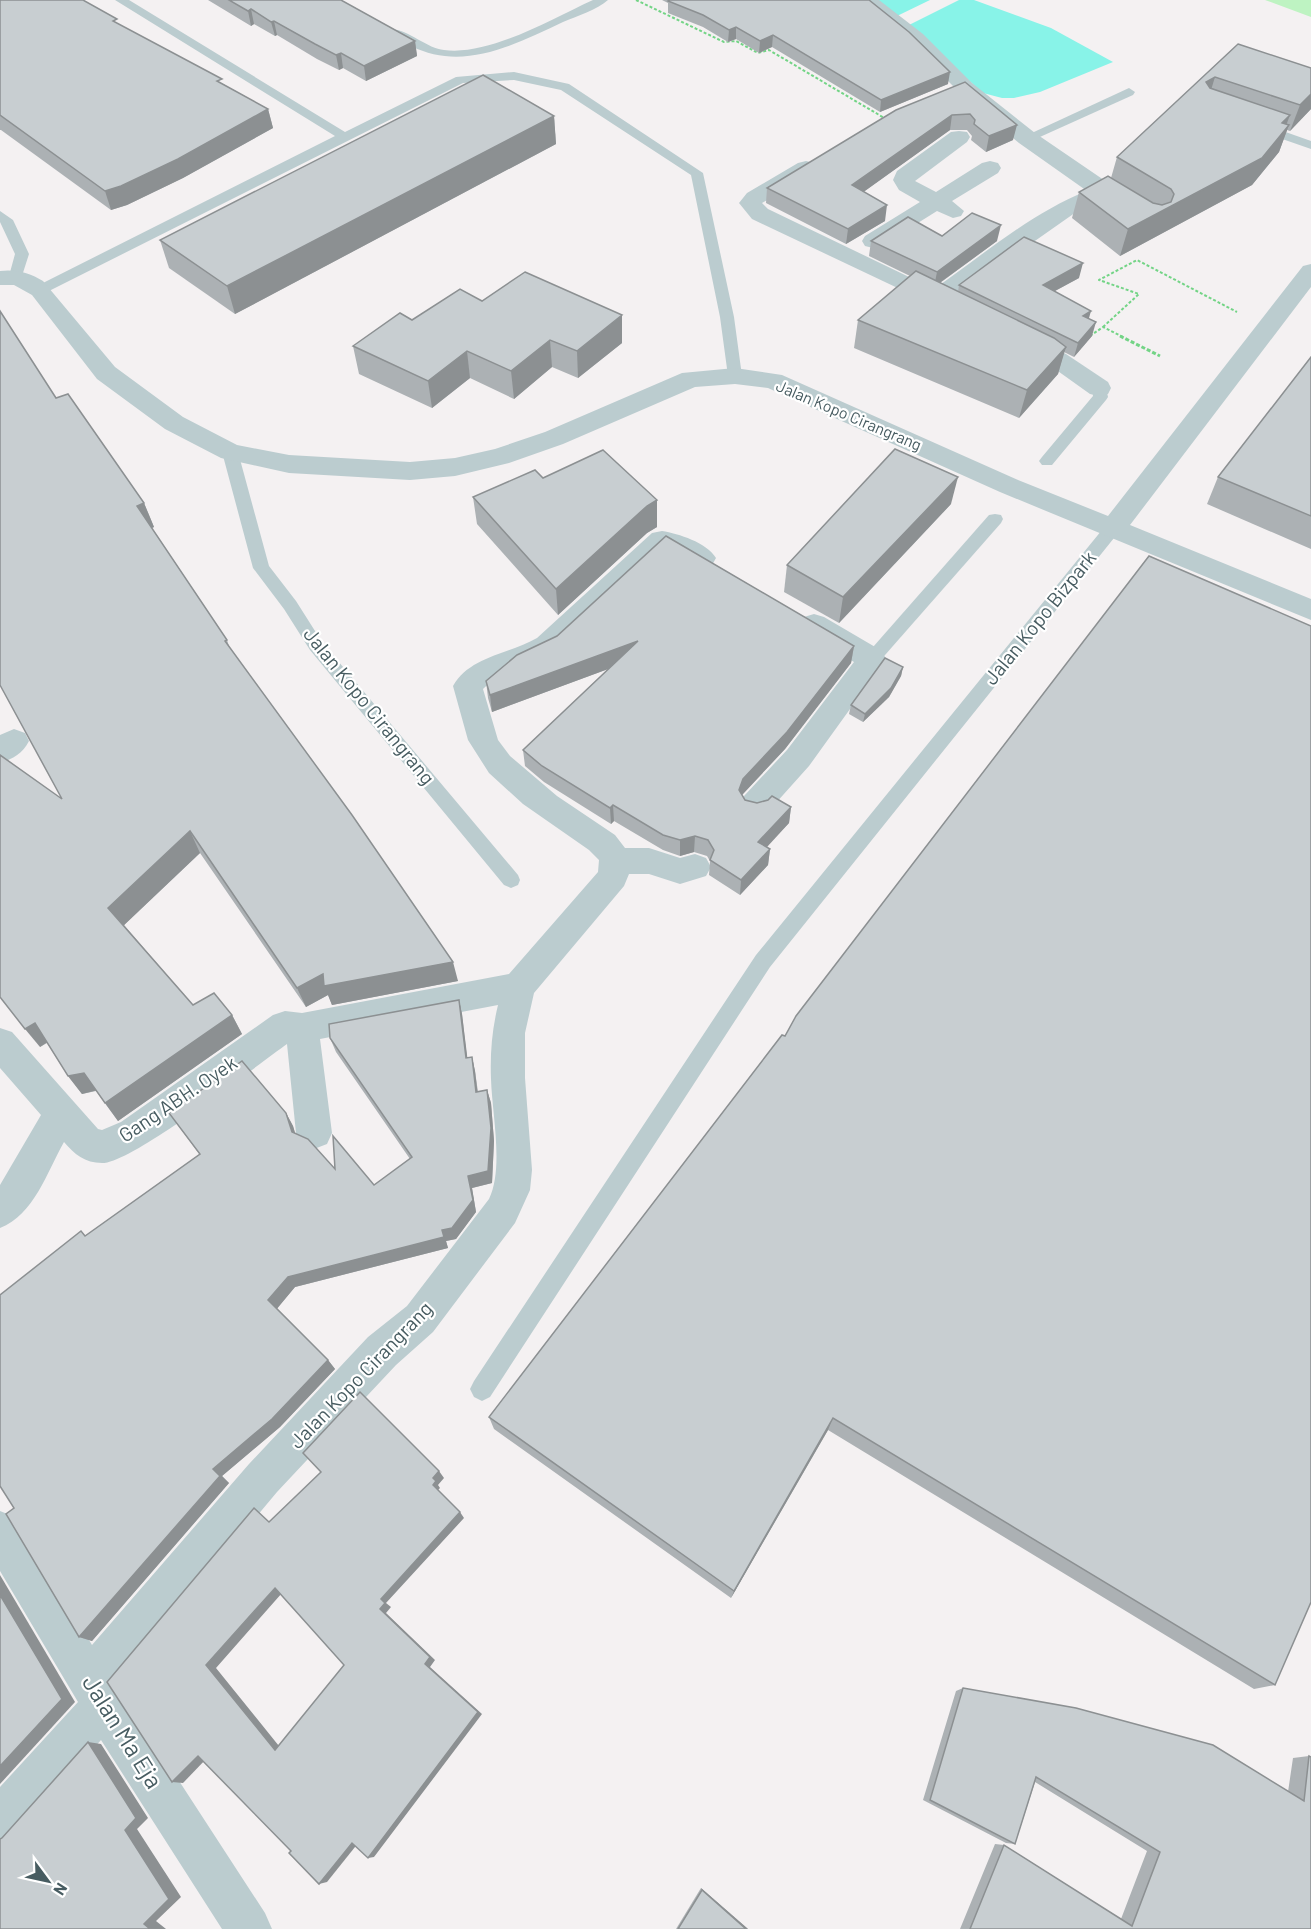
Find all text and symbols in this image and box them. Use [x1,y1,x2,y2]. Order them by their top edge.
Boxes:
street label: Jalan Kopo Cirangrang [774,375,925,454]
street label: Jalan Kopo Bizpark [978,546,1100,689]
street label: Jalan Kopo Cirangrang [299,622,440,789]
street label: Gang ABH. Oyek [114,1050,241,1146]
street label: Jalan Kopo Cirangrang [284,1296,437,1453]
street label: Jalan Ma Eja [77,1669,170,1793]
north arrow [18,1851,78,1911]
text: N [50,1880,72,1899]

